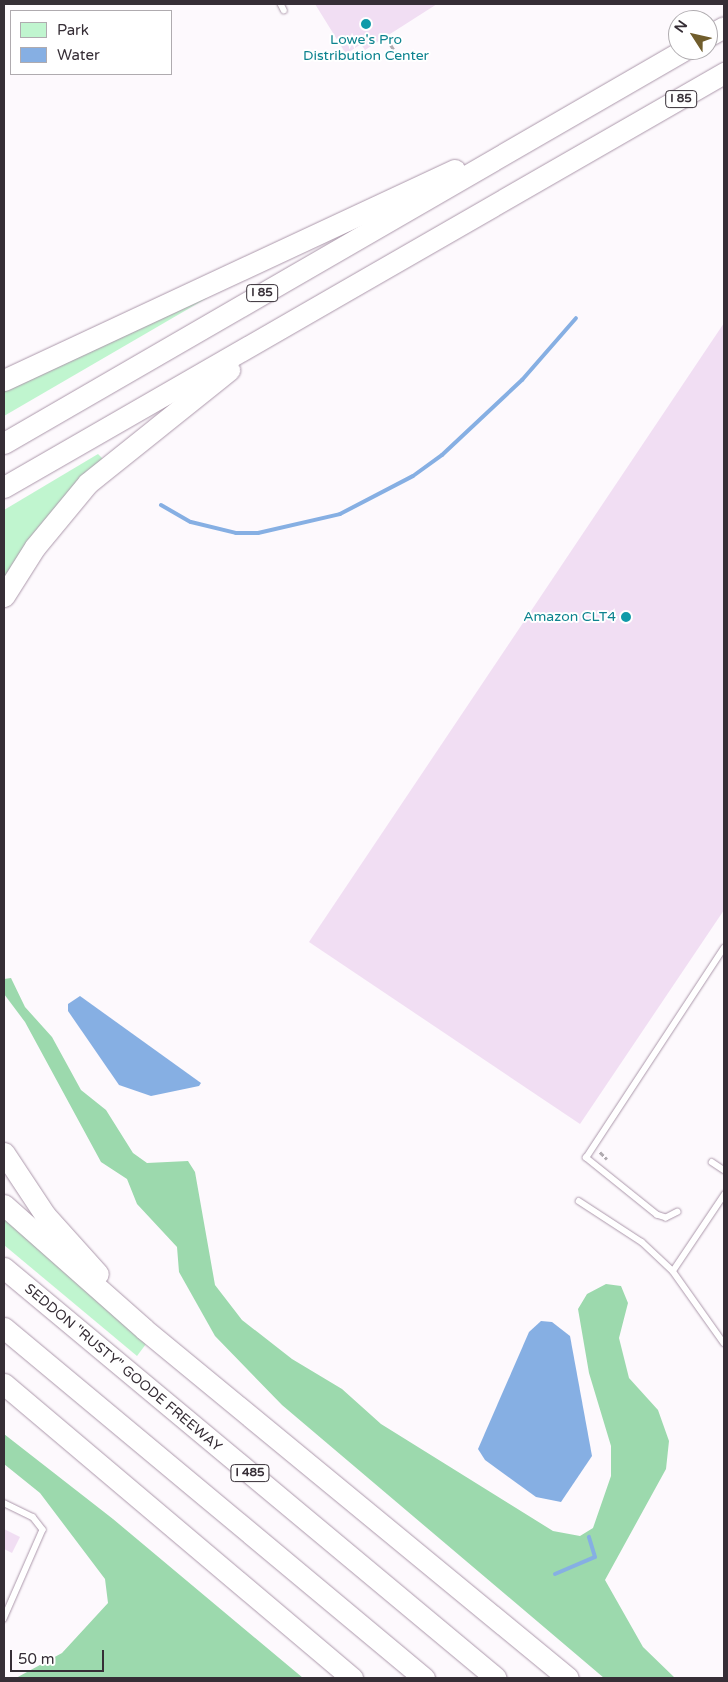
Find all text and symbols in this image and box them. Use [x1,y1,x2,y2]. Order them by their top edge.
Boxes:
legend [10,10,172,75]
north arrow [668,10,718,60]
text: N [671,17,691,36]
marker: Lowe's Pro Distribution Center [360,18,372,30]
text: Park [57,21,89,39]
place label: Lowe's Pro Distribution Center [303,32,429,64]
text: Water [57,46,100,64]
road number: I 85 [665,90,697,108]
road number: I 85 [246,284,278,302]
place label: Amazon CLT4 [523,609,616,625]
marker: Amazon CLT4 [620,611,632,623]
street label: SEDDON "RUSTY" GOODE FREEWAY [21,1281,225,1455]
road number: I 485 [230,1464,270,1482]
scale bar [12,1640,106,1672]
text: 50 m [18,1650,55,1668]

